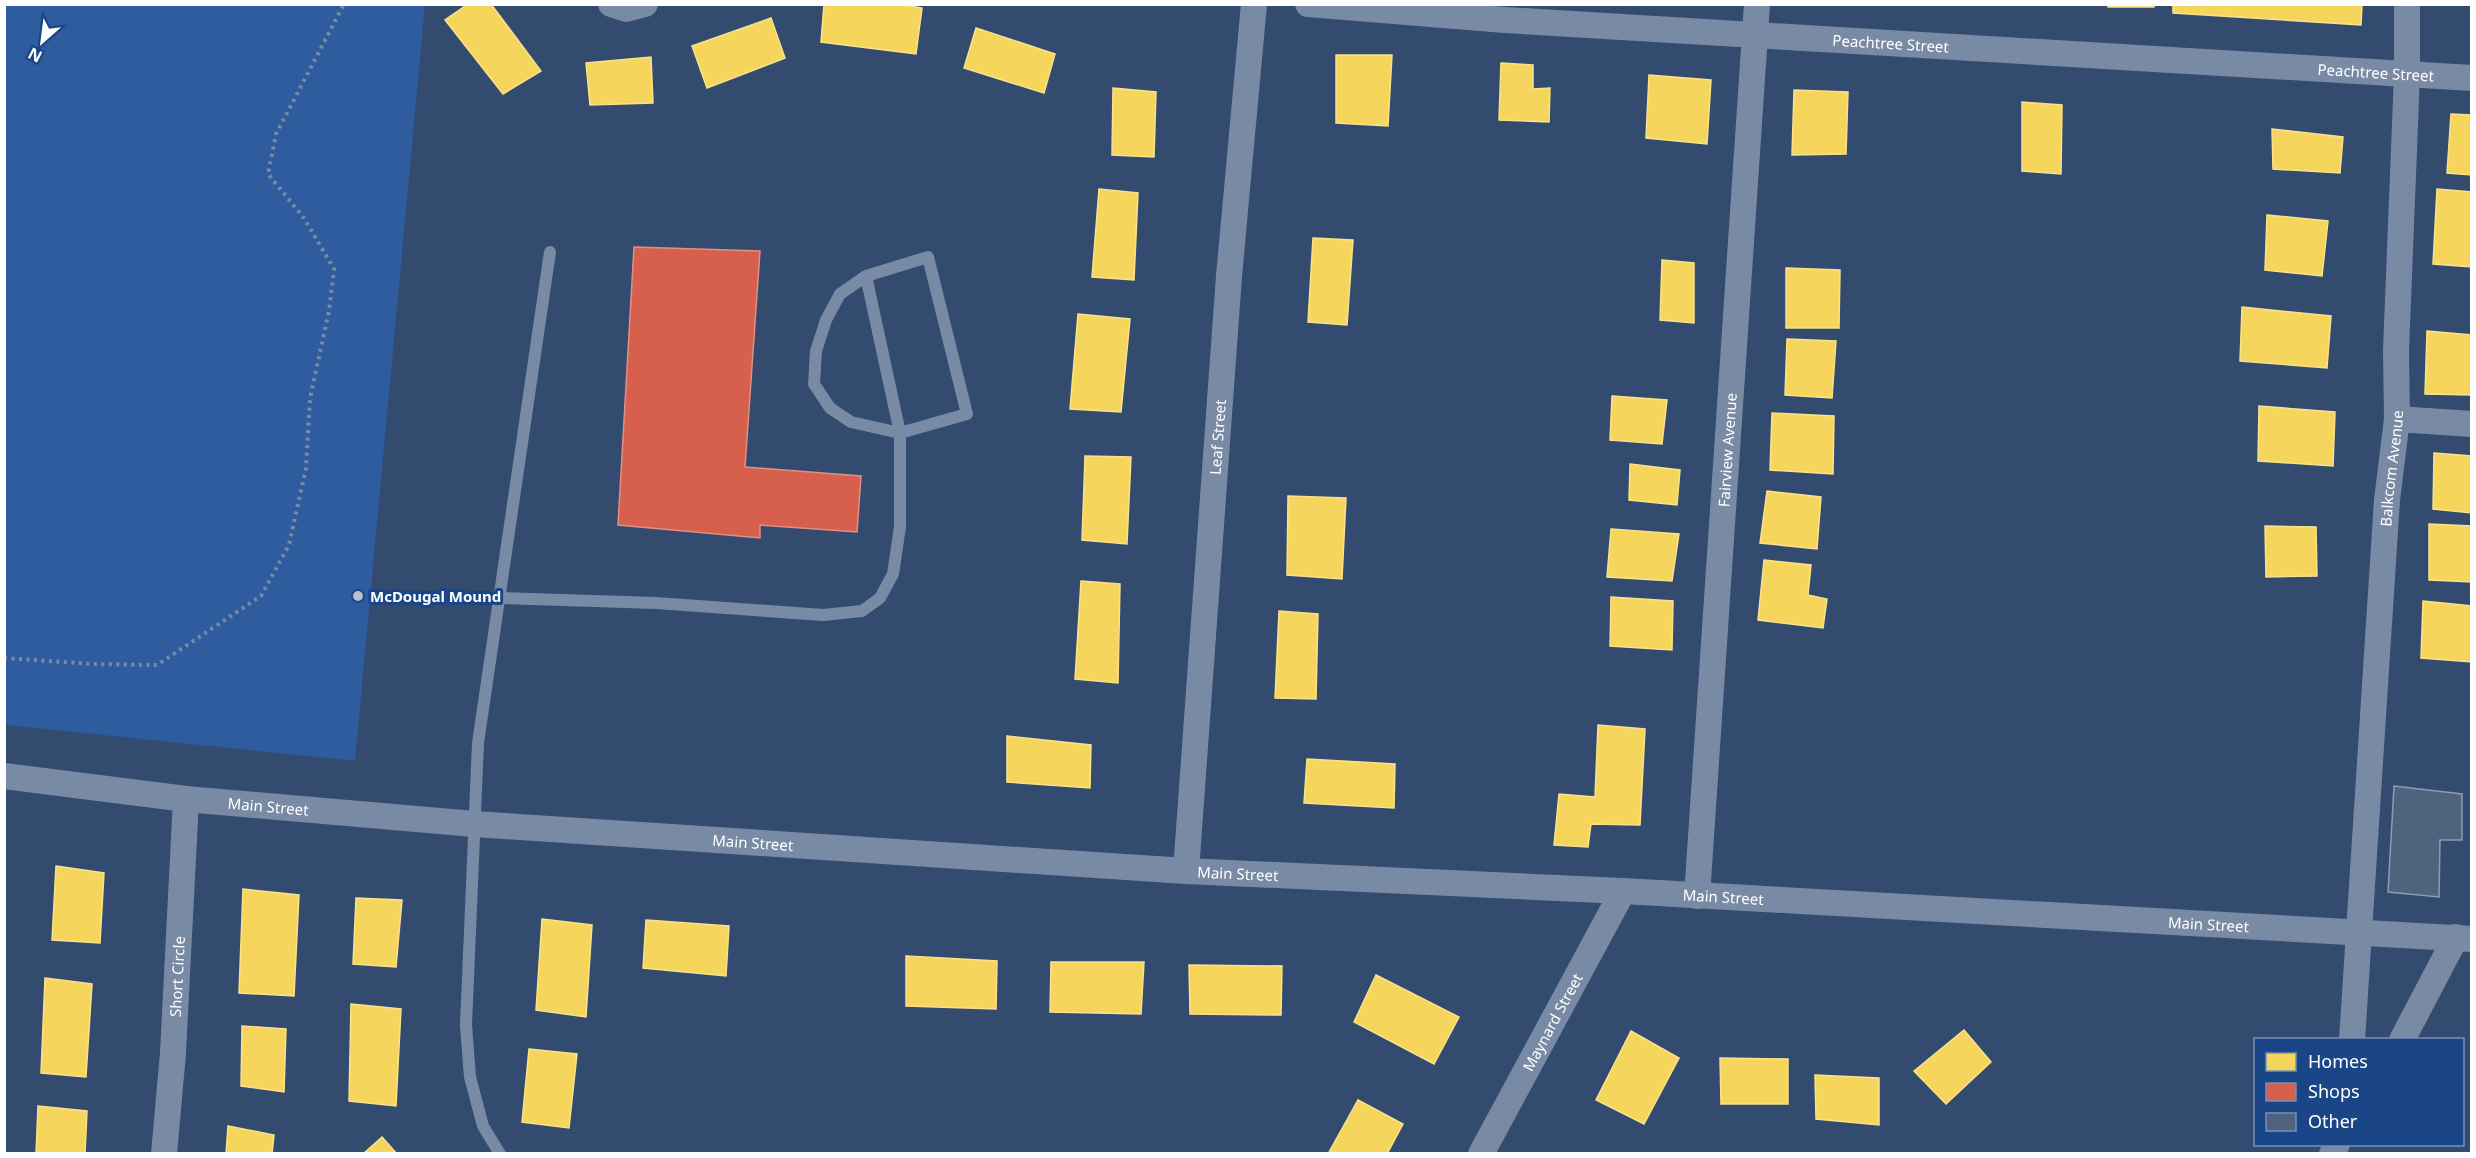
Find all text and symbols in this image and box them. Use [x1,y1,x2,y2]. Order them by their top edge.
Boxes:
north arrow [12,12,72,72]
street label: Peachtree Street [1832,30,1950,57]
text: N [24,42,46,68]
street label: Peachtree Street [2317,59,2435,86]
street label: Fairview Avenue [1713,392,1741,508]
street label: Leaf Street [1205,398,1230,476]
street label: Balkcom Avenue [2375,410,2407,527]
place label: McDougal Mound [370,586,501,606]
marker: McDougal Mound [351,589,365,603]
street label: Main Street [227,793,310,820]
street label: Main Street [712,830,795,855]
street label: Main Street [1197,862,1279,885]
street label: Main Street [1682,884,1765,909]
street label: Main Street [2168,912,2250,936]
street label: Short Circle [165,936,189,1017]
street label: Maynard Street [1518,969,1587,1074]
legend [2254,1038,2464,1146]
text: Homes [2308,1049,2368,1073]
text: Shops [2308,1079,2360,1103]
text: Other [2308,1109,2358,1133]

